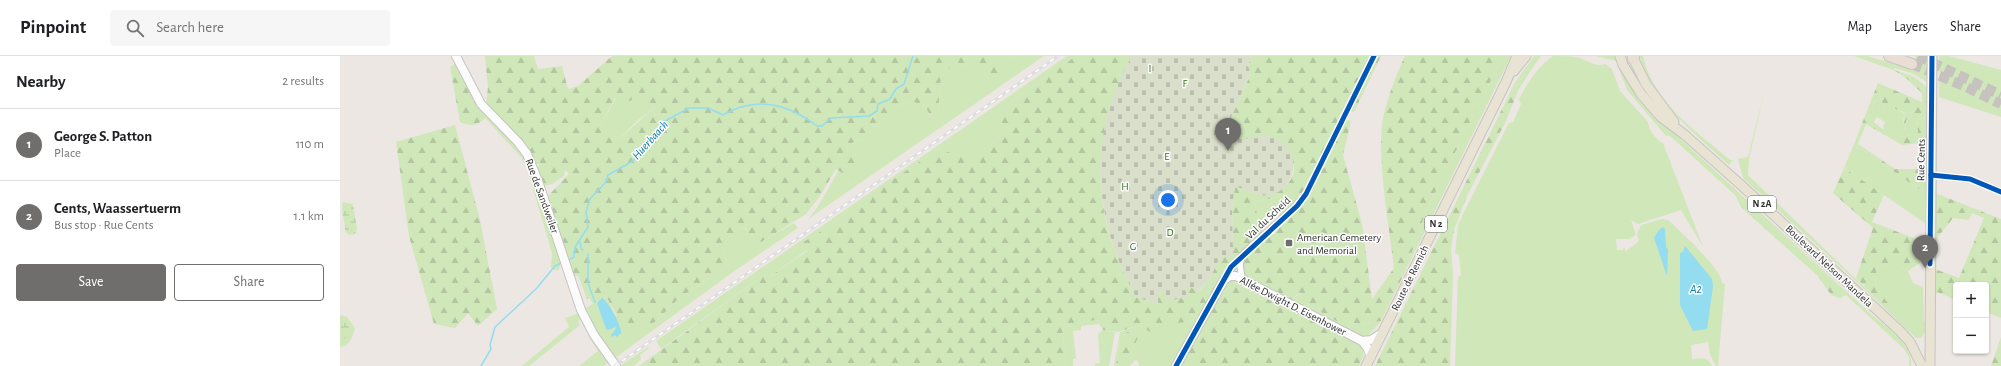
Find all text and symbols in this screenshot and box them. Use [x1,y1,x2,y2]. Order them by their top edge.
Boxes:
search box [110,10,390,46]
icon: search [124,17,146,39]
text: Pinpoint [20,18,86,37]
text: Search here [156,20,224,35]
text: Map [1847,20,1872,34]
text: Layers [1894,20,1928,34]
text: Share [1950,20,1981,34]
park label: I [1149,63,1151,74]
text: Nearby [16,73,66,90]
text: 2 results [282,75,324,88]
park label: F [1183,78,1188,89]
water label: Huerbaach [630,118,670,162]
pin: 1 [1215,118,1241,151]
text: George S. Patton [54,129,152,144]
text: 1 [27,138,31,151]
text: 110 m [296,138,324,151]
street label: Rue Cents [1915,139,1927,181]
text: Place [54,147,81,160]
park label: E [1164,151,1170,162]
street label: Rue de Sandweiler [523,157,561,235]
park label: H [1121,181,1129,192]
your location [1158,190,1178,210]
street label: Val du Scheid [1244,194,1293,241]
road number: N 2A [1748,196,1776,212]
text: Cents, Waassertuerm [54,201,181,216]
text: 2 [26,210,32,223]
text: 1.1 km [294,210,324,223]
road number: N 2 [1425,216,1447,232]
text: Bus stop · Rue Cents [54,219,153,232]
street label: Boulevard Nelson Mandela [1783,223,1875,309]
park label: D [1166,227,1174,238]
place label: American Cemetery and Memorial [1297,232,1381,256]
pin: 2 [1912,235,1938,268]
marker: American Cemetery and Memorial [1284,238,1294,248]
park label: G [1130,241,1136,252]
street label: Route de Remich [1389,243,1431,313]
button: Save [16,264,166,301]
button: Share [174,264,324,301]
street label: Allée Dwight D. Eisenhower [1238,274,1348,338]
map controls [1953,282,1989,354]
button: + [1953,282,1989,318]
water label: A2 [1689,283,1702,295]
button: − [1953,318,1989,354]

